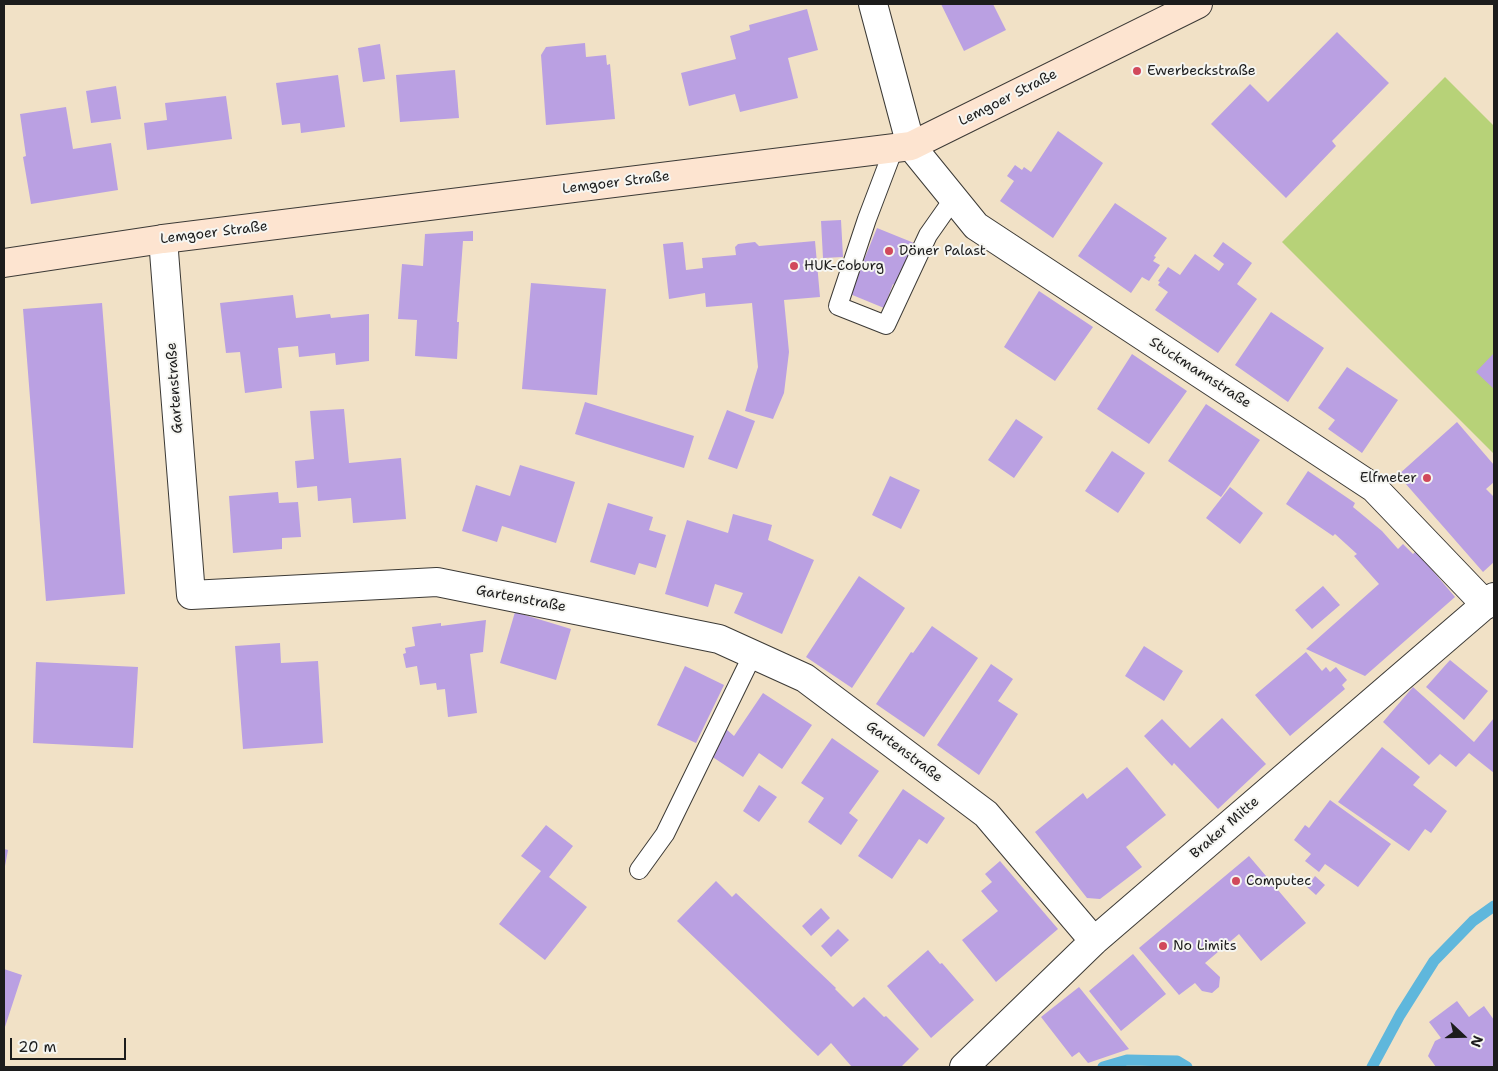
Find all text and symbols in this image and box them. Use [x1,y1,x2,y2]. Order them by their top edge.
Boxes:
place label: Ewerbeckstraße [1147,63,1256,79]
marker: Ewerbeckstraße [1131,65,1143,77]
street label: Lemgoer Straße [956,66,1060,130]
street label: Lemgoer Straße [561,168,671,198]
street label: Lemgoer Straße [159,218,269,248]
place label: Döner Palast [899,243,986,259]
marker: Döner Palast [883,245,895,257]
place label: HUK-Coburg [804,258,884,274]
marker: HUK-Coburg [788,260,800,272]
street label: Stuckmannstraße [1146,334,1254,412]
street label: Gartenstraße [163,342,187,434]
place label: Elfmeter [1360,470,1417,486]
marker: Elfmeter [1421,472,1433,484]
street label: Gartenstraße [475,582,567,616]
street label: Gartenstraße [862,718,946,786]
street label: Braker Mitte [1187,793,1263,863]
place label: Computec [1246,873,1311,889]
marker: Computec [1230,875,1242,887]
place label: No Limits [1173,938,1237,954]
marker: No Limits [1157,940,1169,952]
north arrow [1438,1011,1488,1061]
scale bar [12,1028,129,1060]
text: N [1467,1033,1487,1050]
text: 20 m [18,1037,57,1057]

